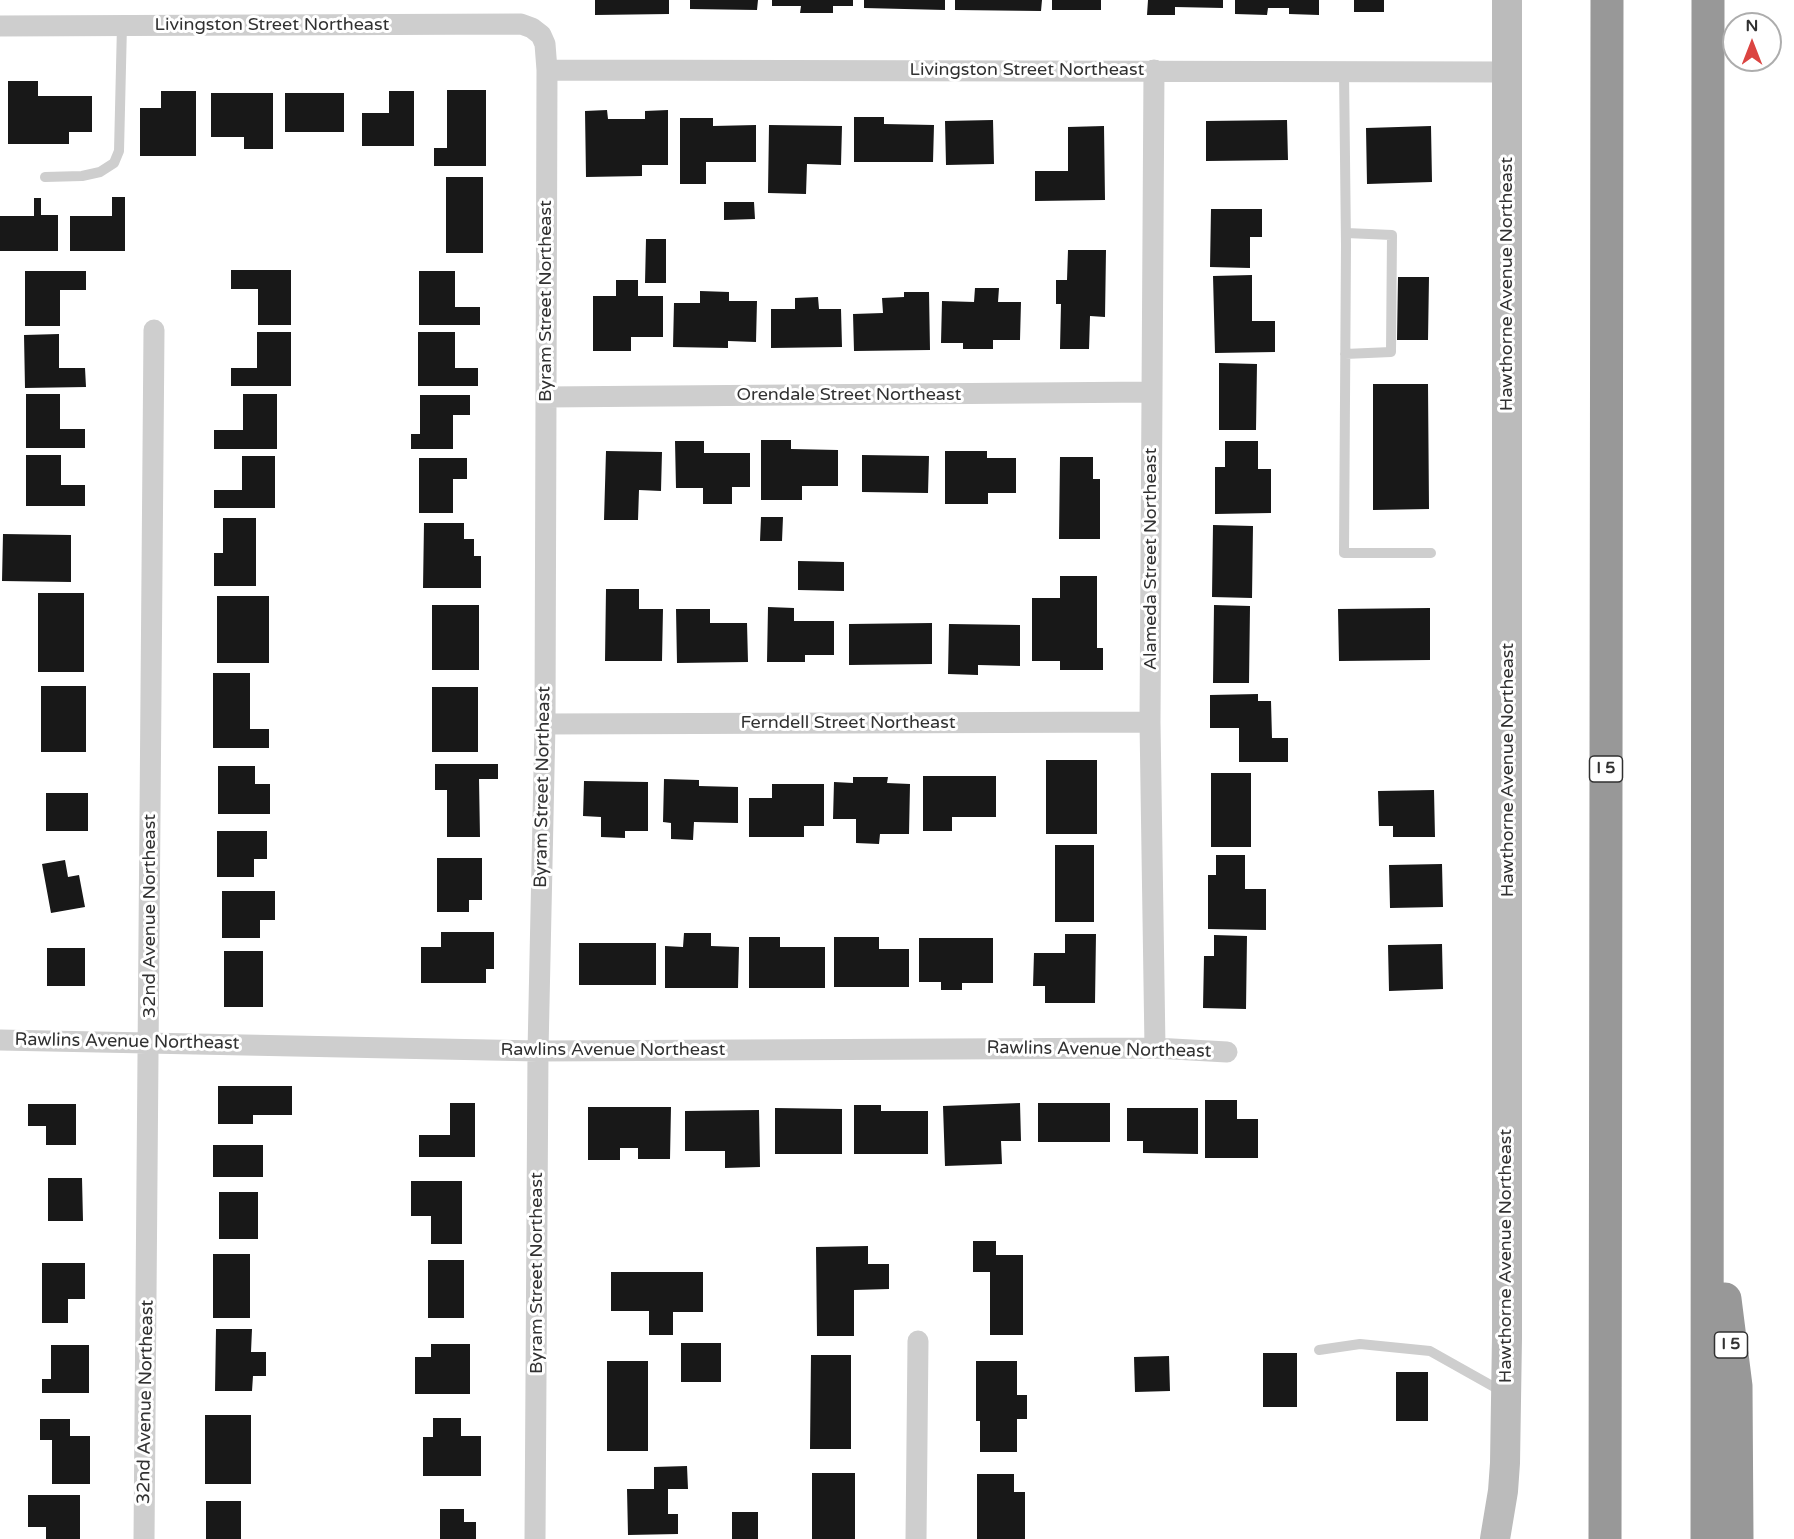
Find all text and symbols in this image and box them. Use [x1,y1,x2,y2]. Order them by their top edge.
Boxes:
north arrow [1722,12,1782,72]
street label: Livingston Street Northeast [155,14,389,36]
text: N [1746,16,1758,36]
street label: Livingston Street Northeast [910,59,1144,81]
street label: Hawthorne Avenue Northeast [1496,157,1518,411]
street label: Byram Street Northeast [535,200,557,402]
street label: Orendale Street Northeast [737,384,961,406]
street label: Alameda Street Northeast [1140,448,1162,670]
street label: Hawthorne Avenue Northeast [1497,643,1519,897]
street label: Byram Street Northeast [530,686,556,888]
street label: Ferndell Street Northeast [740,712,956,734]
road number: I 5 [1590,756,1622,782]
street label: 32nd Avenue Northeast [139,814,161,1018]
street label: Rawlins Avenue Northeast [14,1029,240,1055]
street label: Rawlins Avenue Northeast [986,1037,1212,1063]
street label: Rawlins Avenue Northeast [501,1039,725,1061]
street label: Hawthorne Avenue Northeast [1495,1129,1517,1383]
street label: Byram Street Northeast [526,1172,548,1374]
street label: 32nd Avenue Northeast [133,1300,159,1504]
road number: I 5 [1714,1332,1748,1358]

